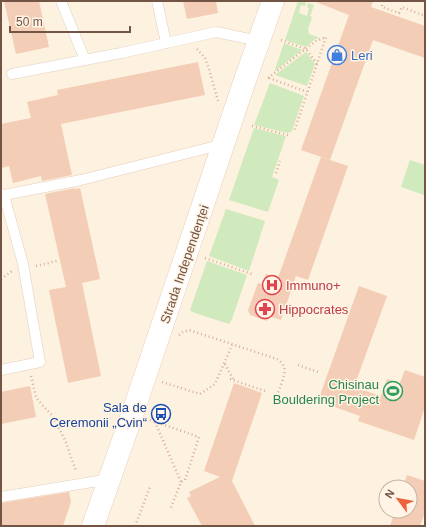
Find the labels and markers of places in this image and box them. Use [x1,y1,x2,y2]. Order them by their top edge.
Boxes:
shop icon: Leri [326,44,348,66]
place label: Leri [351,48,373,63]
hospital icon: Immuno+ [261,274,283,296]
place label: Immuno+ [286,278,341,293]
pharmacy icon: Hippocrates [254,298,276,320]
place label: Hippocrates [279,302,349,317]
place label: Chisinau Bouldering Project [273,377,379,407]
sports icon: Chisinau Bouldering Project [382,380,404,402]
place label: Sala de Ceremonii „Cvin“ [49,400,147,430]
bus stop icon: Sala de Ceremonii „Cvin“ [150,403,172,425]

